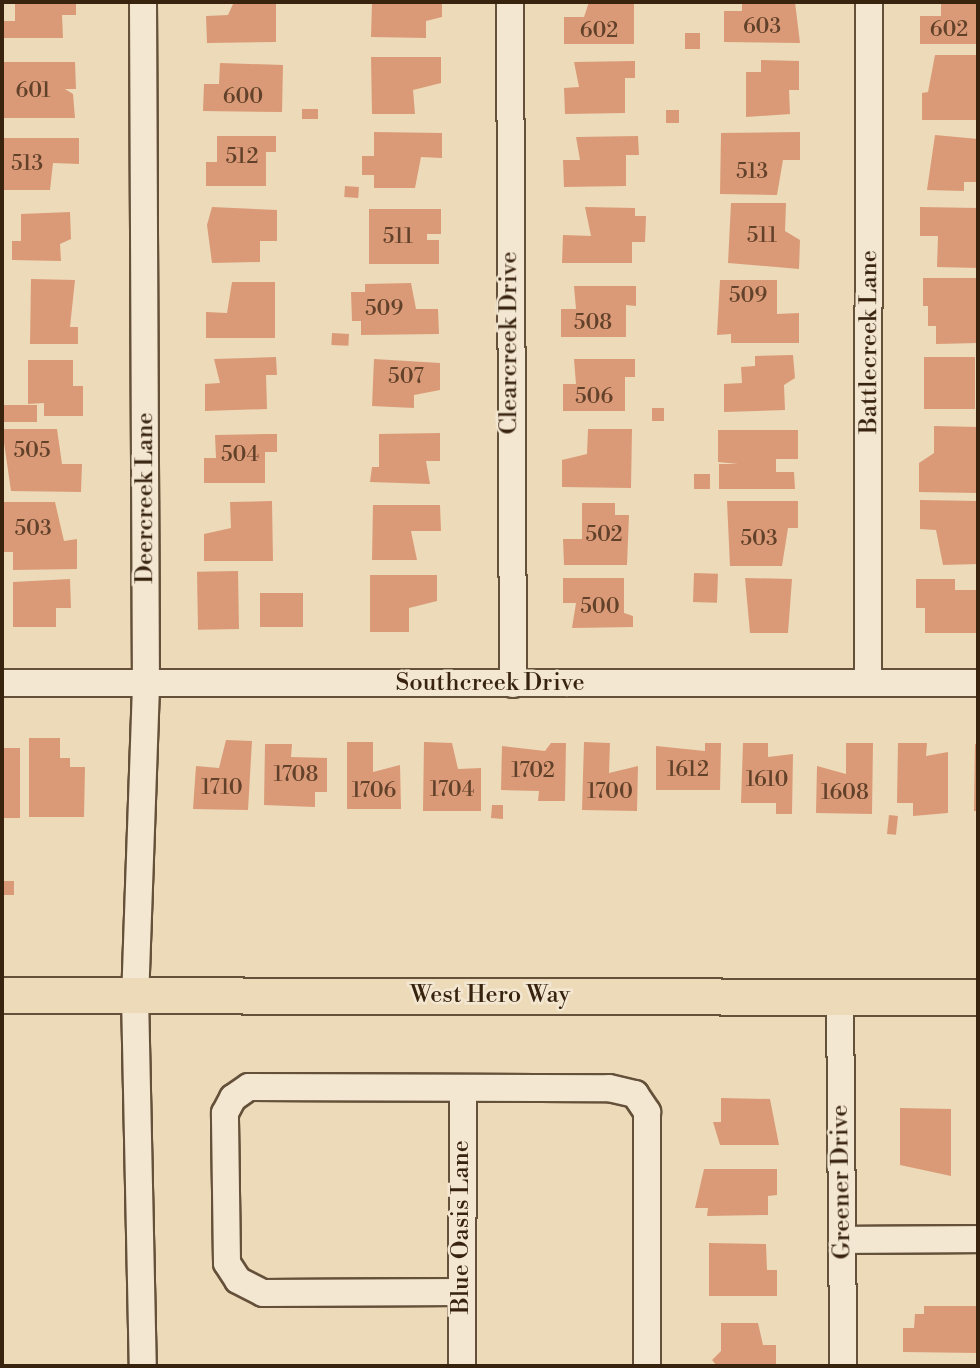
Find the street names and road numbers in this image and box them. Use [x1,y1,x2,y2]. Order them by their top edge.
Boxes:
street label: Battlecreek Lane [856,250,884,434]
street label: Clearcreek Drive [496,251,524,435]
street label: Deercreek Lane [132,412,160,584]
street label: Southcreek Drive [395,670,585,698]
street label: West Hero Way [410,982,570,1010]
street label: Greener Drive [826,1104,858,1260]
street label: Blue Oasis Lane [448,1140,476,1314]

